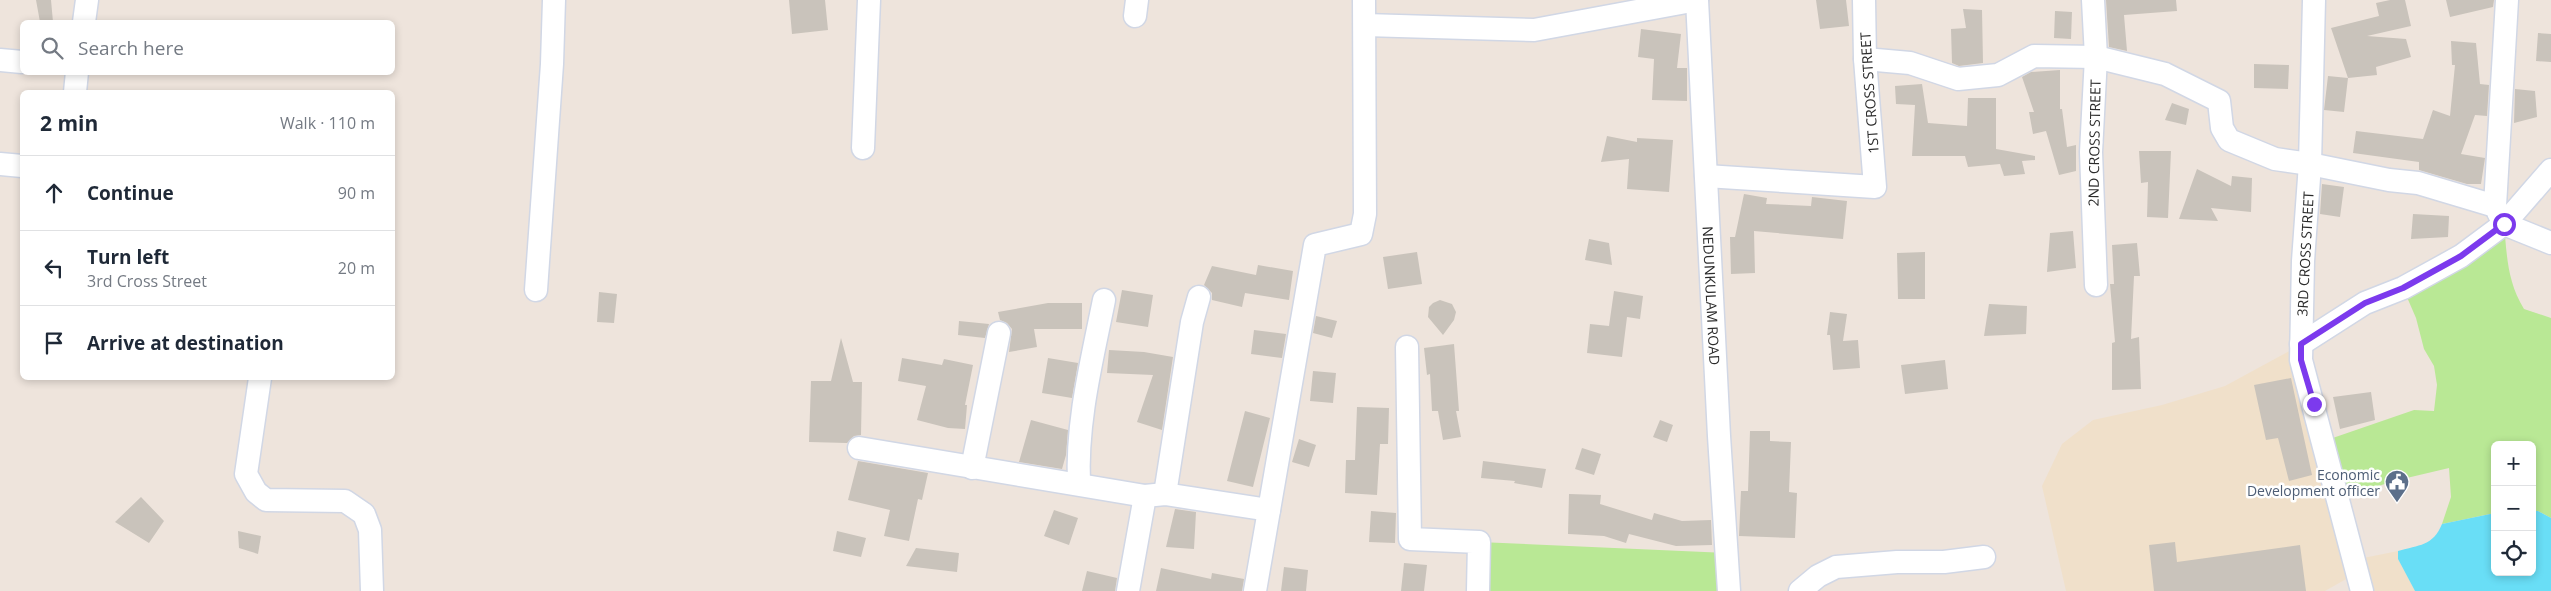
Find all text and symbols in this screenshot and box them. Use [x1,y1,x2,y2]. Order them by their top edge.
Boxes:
search box [20,20,395,75]
street label: 1ST CROSS STREET [1855,31,1883,154]
icon: search [38,34,66,62]
text: Search here [78,35,184,61]
street label: 2ND CROSS STREET [2083,79,2105,207]
text: 2 min [40,109,98,137]
text: Walk · 110 m [280,112,375,134]
icon: ahead [40,179,68,207]
text: Continue [87,180,174,206]
text: 90 m [338,182,375,204]
street label: 3RD CROSS STREET [2292,191,2318,317]
route start [2493,213,2516,236]
street label: NEDUNKULAM ROAD [1699,226,1725,366]
text: Turn left [87,244,169,270]
icon: left [40,254,68,282]
text: 20 m [338,257,375,279]
text: 3rd Cross Street [87,270,207,292]
icon: arrive [40,329,68,357]
text: Arrive at destination [87,330,284,356]
route end [2303,393,2326,416]
map controls [2491,441,2536,576]
button: + [2491,441,2536,486]
place label: Economic Development officer [2247,465,2380,500]
public building icon: Economic Development officer [2384,469,2410,503]
button: − [2491,486,2536,531]
button: locate [2491,531,2536,576]

